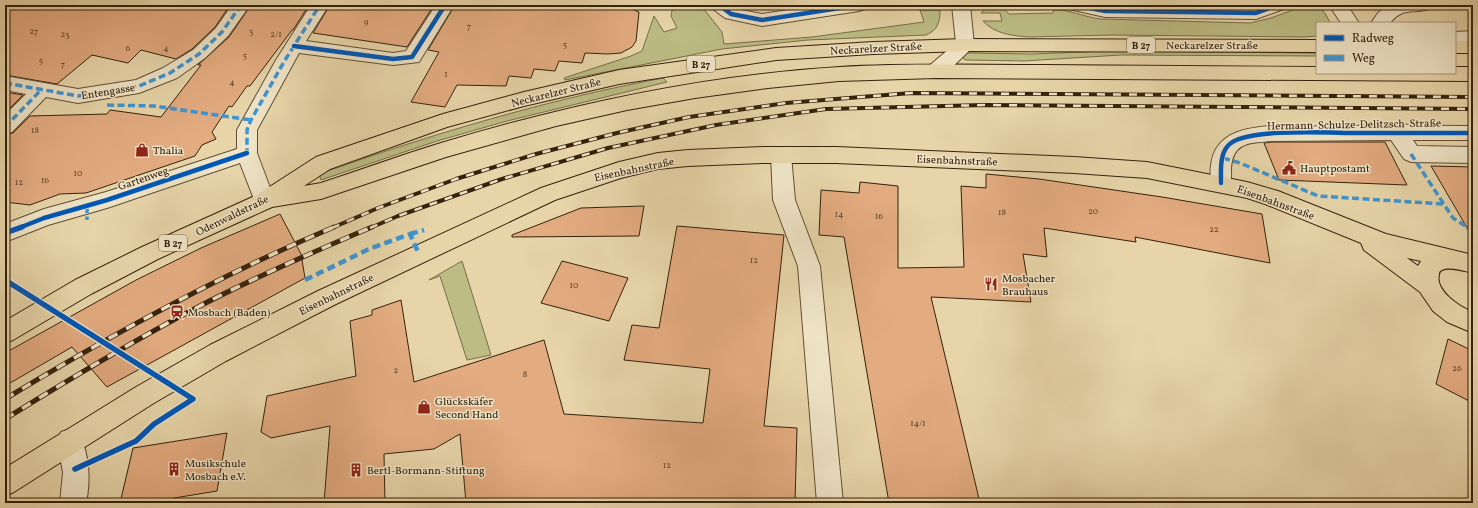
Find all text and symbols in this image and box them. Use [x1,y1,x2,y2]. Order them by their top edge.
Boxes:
house number: 9 [364,16,369,29]
house number: 7 [467,20,471,33]
legend [1316,22,1456,74]
house number: 27 [30,25,38,38]
house number: 3 [249,25,254,38]
house number: 23 [60,28,70,41]
house number: 2/1 [270,28,282,41]
text: Radweg [1352,31,1394,47]
road number: B 27 [1127,37,1155,53]
house number: 5 [563,38,567,51]
street label: Neckarelzer Straße [1166,39,1258,54]
street label: Neckarelzer Straße [830,40,922,59]
house number: 6 [126,42,131,55]
house number: 4 [163,42,169,55]
house number: 5 [243,49,247,62]
text: Weg [1352,51,1375,67]
house number: 5 [39,54,43,67]
road number: B 27 [687,56,715,72]
house number: 7 [61,58,65,71]
house number: 1 [444,68,448,81]
street label: Neckarelzer Straße [510,75,603,112]
house number: 4 [229,76,235,89]
street label: Entengasse [80,81,136,104]
street label: Hermann-Schulze-Delitzsch-Straße [1267,116,1441,135]
house number: 18 [31,124,39,137]
shop icon: Thalia [134,142,150,158]
place label: Thalia [153,144,184,159]
street label: Eisenbahnstraße [916,153,998,170]
street label: Eisenbahnstraße [593,155,676,186]
public building icon: Hauptpostamt [1281,160,1297,176]
place label: Hauptpostamt [1300,162,1370,177]
street label: Gartenweg [116,164,171,195]
house number: 10 [74,167,83,180]
house number: 16 [41,174,49,187]
house number: 12 [15,176,23,189]
street label: Eisenbahnstraße [1235,182,1316,224]
street label: Odenwaldstraße [194,192,272,241]
house number: 20 [1088,205,1099,218]
house number: 18 [998,206,1006,219]
house number: 14 [835,208,843,221]
house number: 16 [875,210,883,223]
house number: 22 [1209,223,1219,236]
road number: B 27 [159,235,187,251]
house number: 12 [750,254,758,267]
street label: Eisenbahnstraße [297,271,377,320]
place label: Mosbacher Brauhaus [1002,272,1055,300]
restaurant icon: Mosbacher Brauhaus [983,276,999,292]
house number: 10 [570,279,579,292]
station icon: Mosbach (Baden) [169,304,185,320]
place label: Mosbach (Baden) [188,306,270,321]
house number: 26 [1452,362,1462,375]
house number: 2 [394,364,399,377]
house number: 8 [523,368,528,381]
place label: Glückskäfer Second Hand [435,395,499,423]
shop icon: Glückskäfer Second Hand [416,399,432,415]
house number: 14/1 [910,417,926,430]
place label: Musikschule Mosbach e.V. [185,457,246,485]
house number: 12 [663,459,671,472]
building icon: Musikschule Mosbach e.V. [166,461,182,477]
building icon: Bertl-Bormann-Stiftung [348,462,364,478]
place label: Bertl-Bormann-Stiftung [367,464,485,479]

